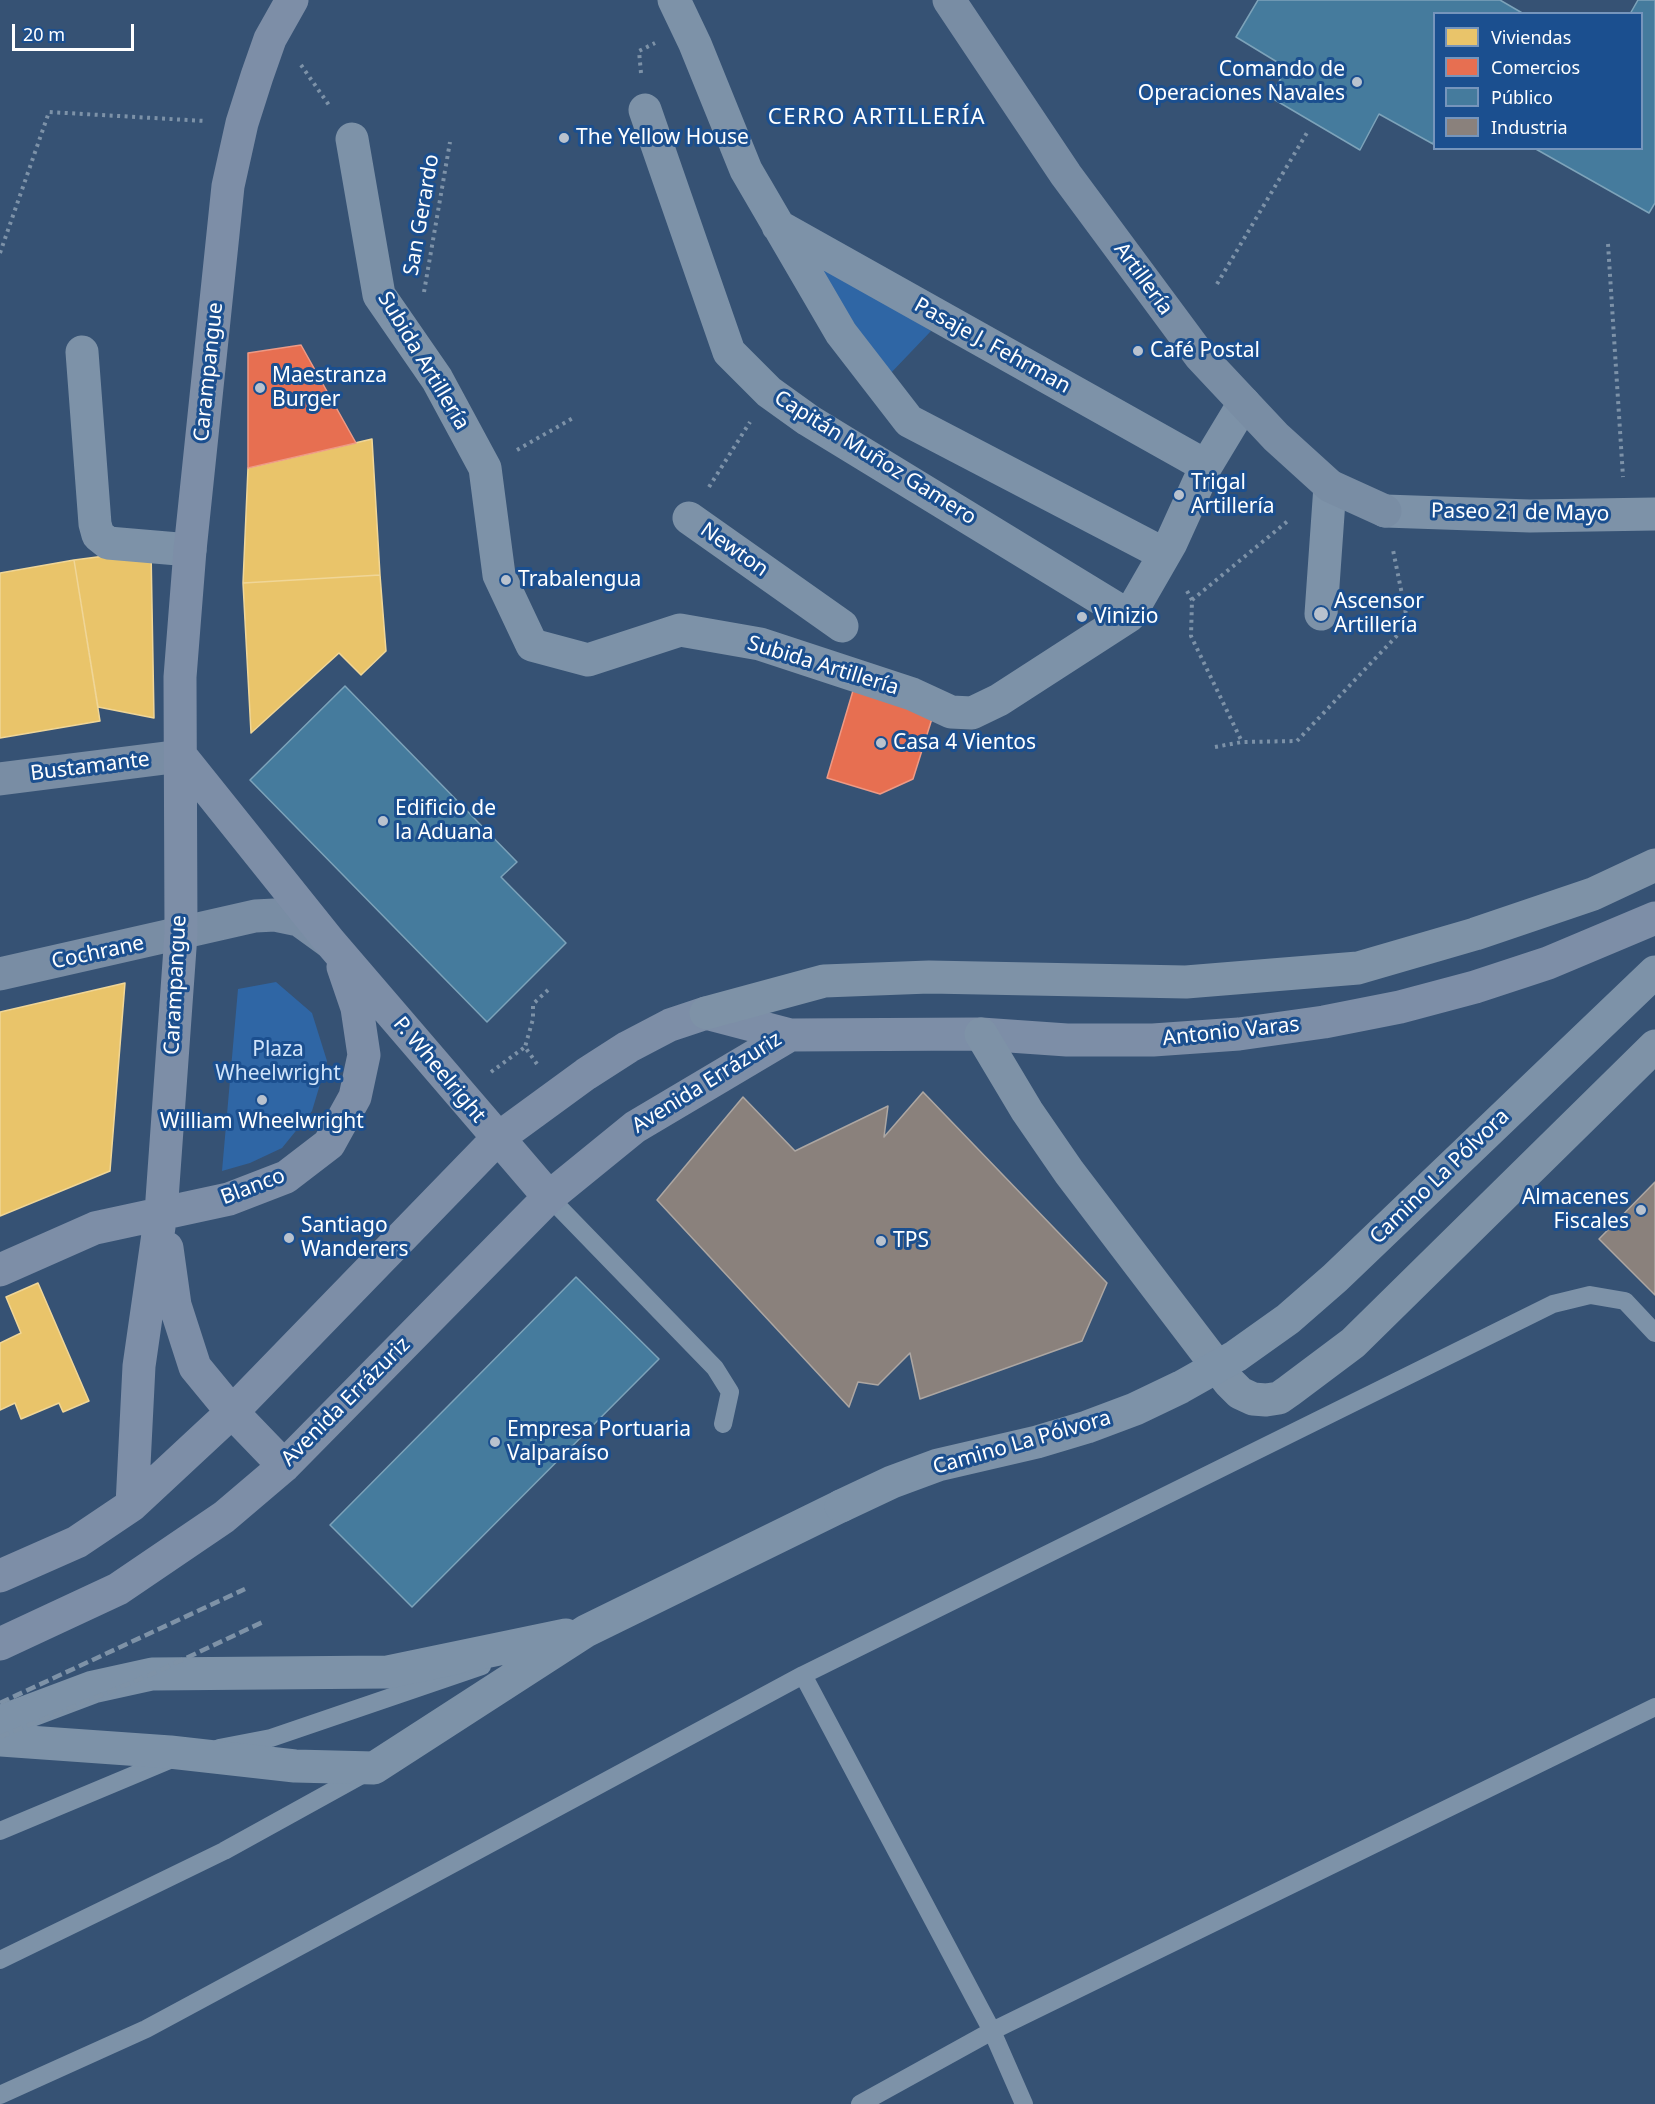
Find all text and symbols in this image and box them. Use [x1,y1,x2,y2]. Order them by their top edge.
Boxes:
scale bar [15,12,136,50]
legend [1433,12,1643,150]
text: 20 m [23,22,65,46]
text: Viviendas [1491,25,1571,49]
text: Comercios [1491,55,1580,79]
place label: Comando de Operaciones Navales [1138,57,1345,107]
marker: Comando de Operaciones Navales [1350,75,1364,89]
text: Público [1491,85,1553,109]
district label: CERRO ARTILLERÍA [768,105,986,131]
text: Industria [1491,115,1568,139]
place label: The Yellow House [576,125,749,151]
marker: The Yellow House [557,131,571,145]
street label: San Gerardo [399,152,445,278]
street label: Artillería [1108,238,1178,320]
street label: Subida Artillería [372,287,474,435]
street label: Pasaje J. Fehrman [910,293,1074,399]
street label: Carampangue [189,301,229,443]
place label: Café Postal [1150,338,1260,364]
marker: Café Postal [1131,344,1145,358]
place label: Maestranza Burger [272,363,387,413]
marker: Maestranza Burger [253,381,267,395]
street label: Capitán Muñoz Gamero [769,385,981,531]
place label: Trigal Artillería [1191,470,1275,520]
marker: Trigal Artillería [1172,488,1186,502]
street label: Paseo 21 de Mayo [1431,499,1609,527]
street label: Newton [695,518,773,582]
place label: Trabalengua [518,567,641,593]
marker: Trabalengua [499,573,513,587]
place label: Ascensor Artillería [1334,589,1424,639]
place label: Vinizio [1094,604,1158,630]
marker: Ascensor Artillería [1312,605,1330,623]
marker: Vinizio [1075,610,1089,624]
street label: Subida Artillería [744,631,902,701]
place label: Casa 4 Vientos [893,730,1036,756]
marker: Casa 4 Vientos [874,736,888,750]
street label: Bustamante [29,747,151,787]
place label: Edificio de la Aduana [395,796,496,846]
marker: Edificio de la Aduana [376,814,390,828]
street label: Carampangue [160,914,192,1056]
street label: Cochrane [49,931,147,975]
street label: P. Wheelright [387,1012,491,1128]
street label: Antonio Varas [1161,1012,1301,1052]
street label: Avenida Errázuriz [628,1027,786,1139]
park label: Plaza Wheelwright [215,1037,341,1087]
marker: William Wheelwright [255,1093,269,1107]
street label: Camino La Pólvora [1365,1104,1515,1250]
place label: William Wheelwright [160,1109,364,1135]
street label: Blanco [217,1163,289,1211]
place label: Almacenes Fiscales [1522,1185,1629,1235]
marker: Almacenes Fiscales [1634,1203,1648,1217]
place label: Santiago Wanderers [301,1213,408,1263]
place label: TPS [893,1228,929,1254]
marker: Santiago Wanderers [282,1231,296,1245]
marker: TPS [874,1234,888,1248]
street label: Avenida Errázuriz [276,1332,416,1472]
street label: Camino La Pólvora [930,1406,1114,1480]
place label: Empresa Portuaria Valparaíso [507,1417,691,1467]
marker: Empresa Portuaria Valparaíso [488,1435,502,1449]

